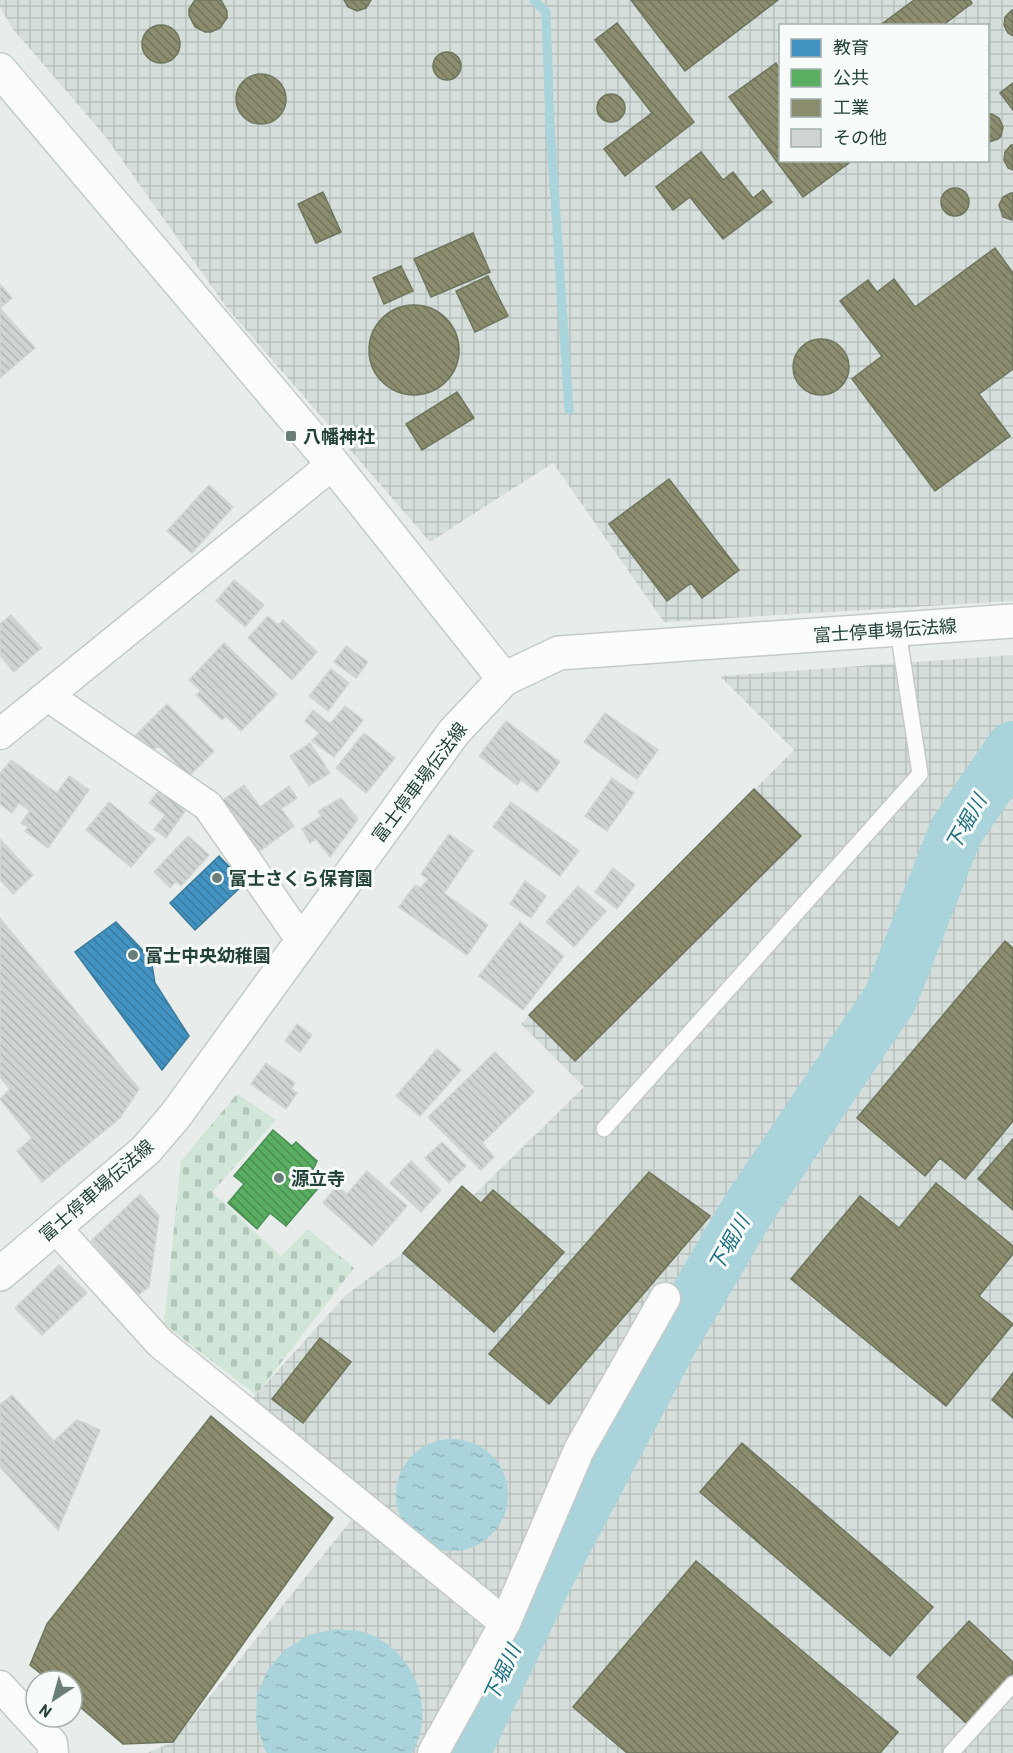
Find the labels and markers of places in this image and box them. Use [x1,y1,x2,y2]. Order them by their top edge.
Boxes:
place label: 八幡神社 [303,425,375,447]
marker: 八幡神社 [284,429,298,443]
place label: 富士さくら保育園 [229,867,373,889]
marker: 富士さくら保育園 [210,871,224,885]
place label: 富士中央幼稚園 [145,944,271,966]
marker: 富士中央幼稚園 [126,948,140,962]
place label: 源立寺 [291,1167,345,1189]
marker: 源立寺 [272,1171,286,1185]

